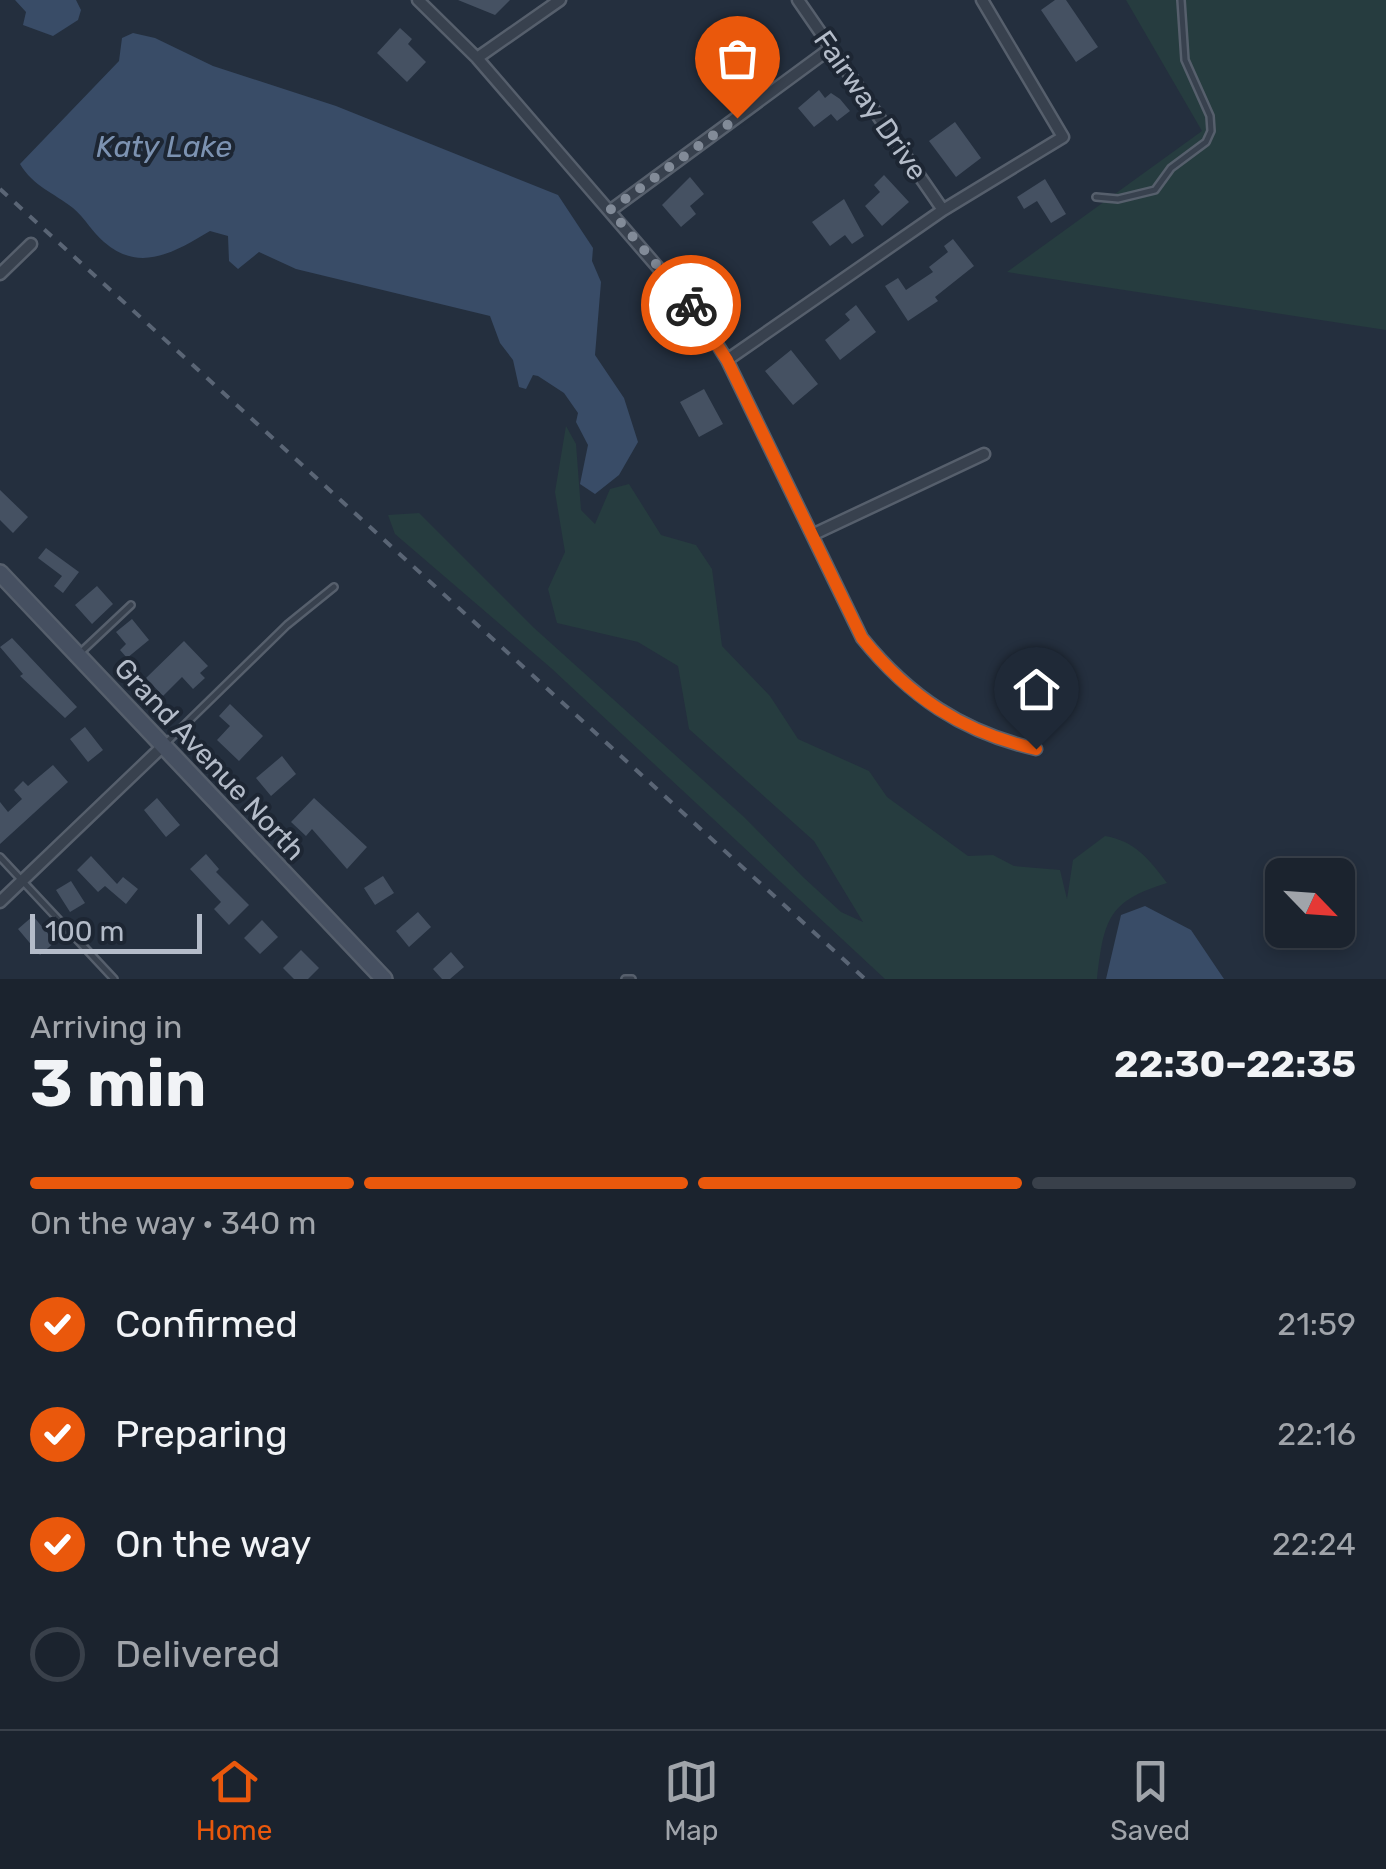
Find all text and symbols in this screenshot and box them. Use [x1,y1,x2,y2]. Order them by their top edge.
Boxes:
pin [695,16,780,119]
street label: Fairway Drive [807,24,934,186]
icon: bag [710,31,765,86]
water label: Katy Lake [96,129,232,165]
courier [641,255,741,355]
icon: bike [664,278,719,333]
pin [994,647,1079,750]
street label: Grand Avenue North [108,652,312,867]
icon: home [1009,662,1064,717]
north arrow [1265,858,1355,948]
map controls [1265,858,1355,948]
scale bar [30,909,202,954]
text: 100 m [45,915,124,948]
text: Arriving in [30,1008,182,1046]
text: 22:30–22:35 [1114,1041,1356,1087]
text: 3 min [30,1045,207,1122]
text: On the way · 340 m [30,1204,317,1242]
icon: check [30,1297,85,1352]
text: Confirmed [115,1301,298,1347]
text: 21:59 [1277,1305,1356,1343]
icon: check [30,1407,85,1462]
text: Preparing [115,1411,288,1457]
text: 22:16 [1277,1415,1356,1453]
icon: check [30,1517,85,1572]
text: On the way [115,1521,311,1567]
text: 22:24 [1272,1525,1356,1563]
text: Delivered [115,1631,280,1677]
tab: Home [196,1754,272,1847]
tab: Map [664,1754,719,1847]
tab: Saved [1110,1754,1190,1847]

